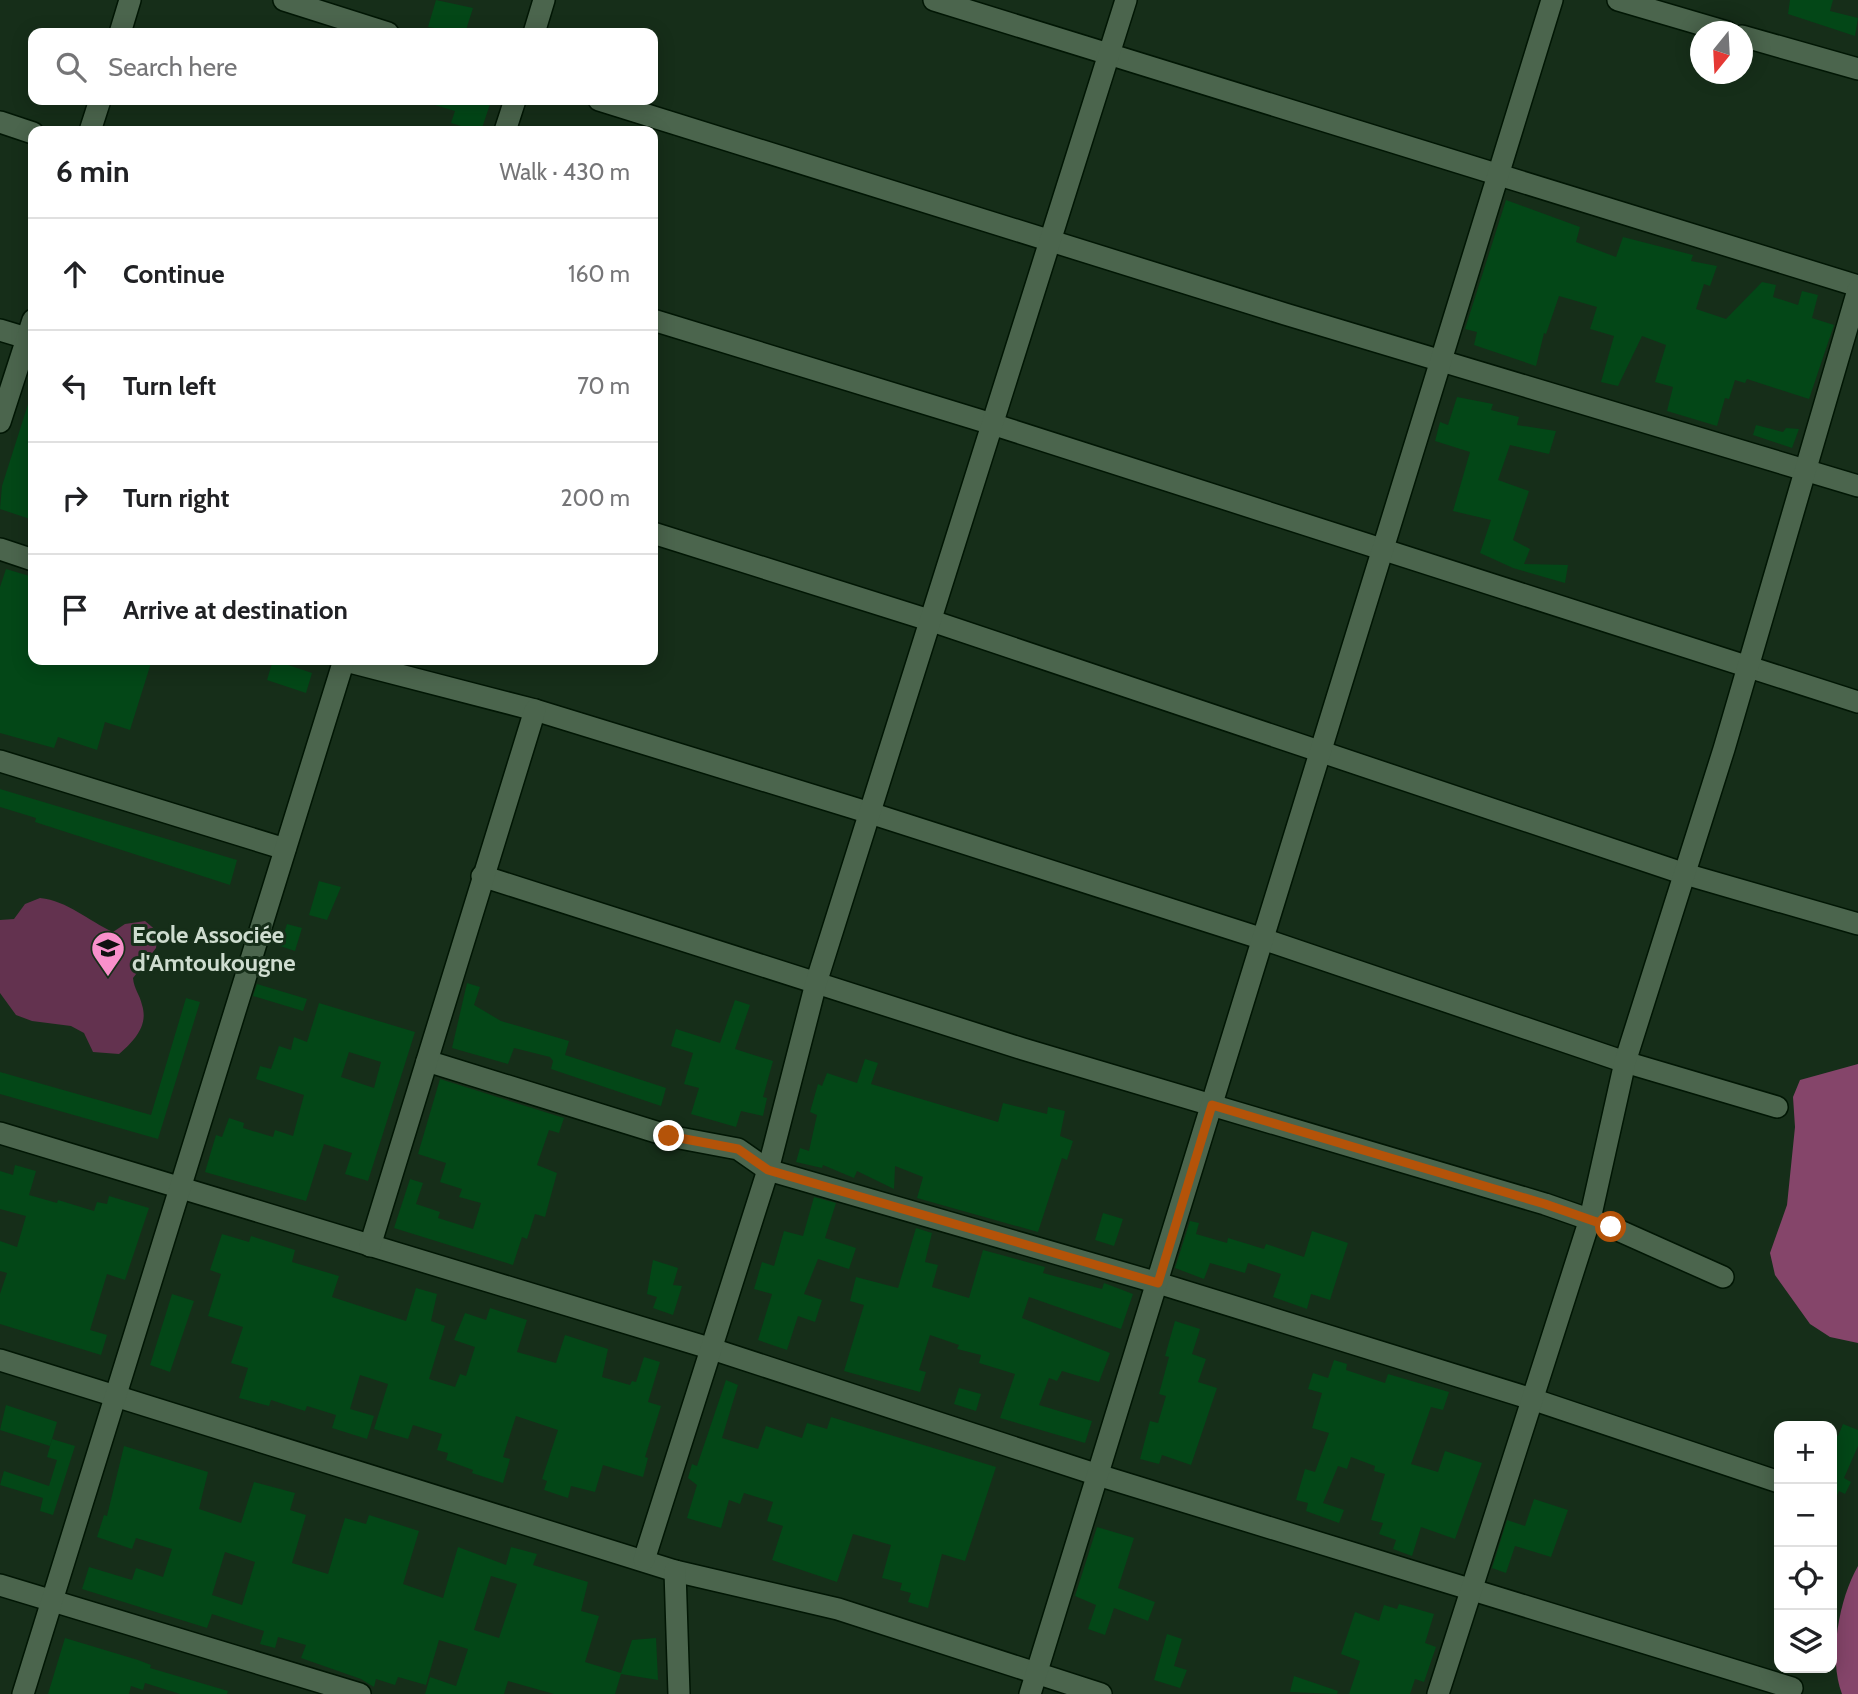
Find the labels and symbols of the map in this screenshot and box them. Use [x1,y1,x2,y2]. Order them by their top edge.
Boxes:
north arrow [1690,21,1753,84]
place label: Ecole Associée d'Amtoukougne [132,920,296,977]
school or university icon: Ecole Associée d'Amtoukougne [89,929,127,978]
route end [653,1120,684,1151]
route start [1595,1211,1626,1242]

